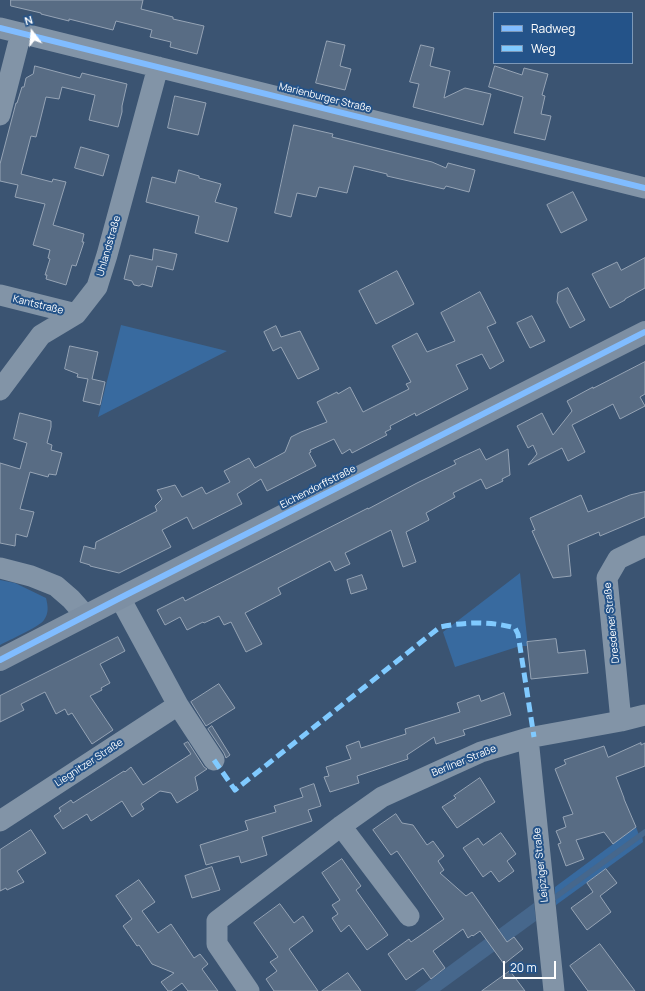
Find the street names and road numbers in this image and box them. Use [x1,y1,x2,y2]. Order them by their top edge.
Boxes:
street label: Marienburger Straße [277,81,373,115]
street label: Uhlandstraße [95,214,123,278]
street label: Kantstraße [12,293,64,317]
street label: Eichendorffstraße [278,463,358,511]
street label: Dresdener Straße [602,582,622,664]
street label: Liegnitzer Straße [53,737,125,789]
street label: Berliner Straße [430,743,498,779]
street label: Leipziger Straße [531,827,551,903]

